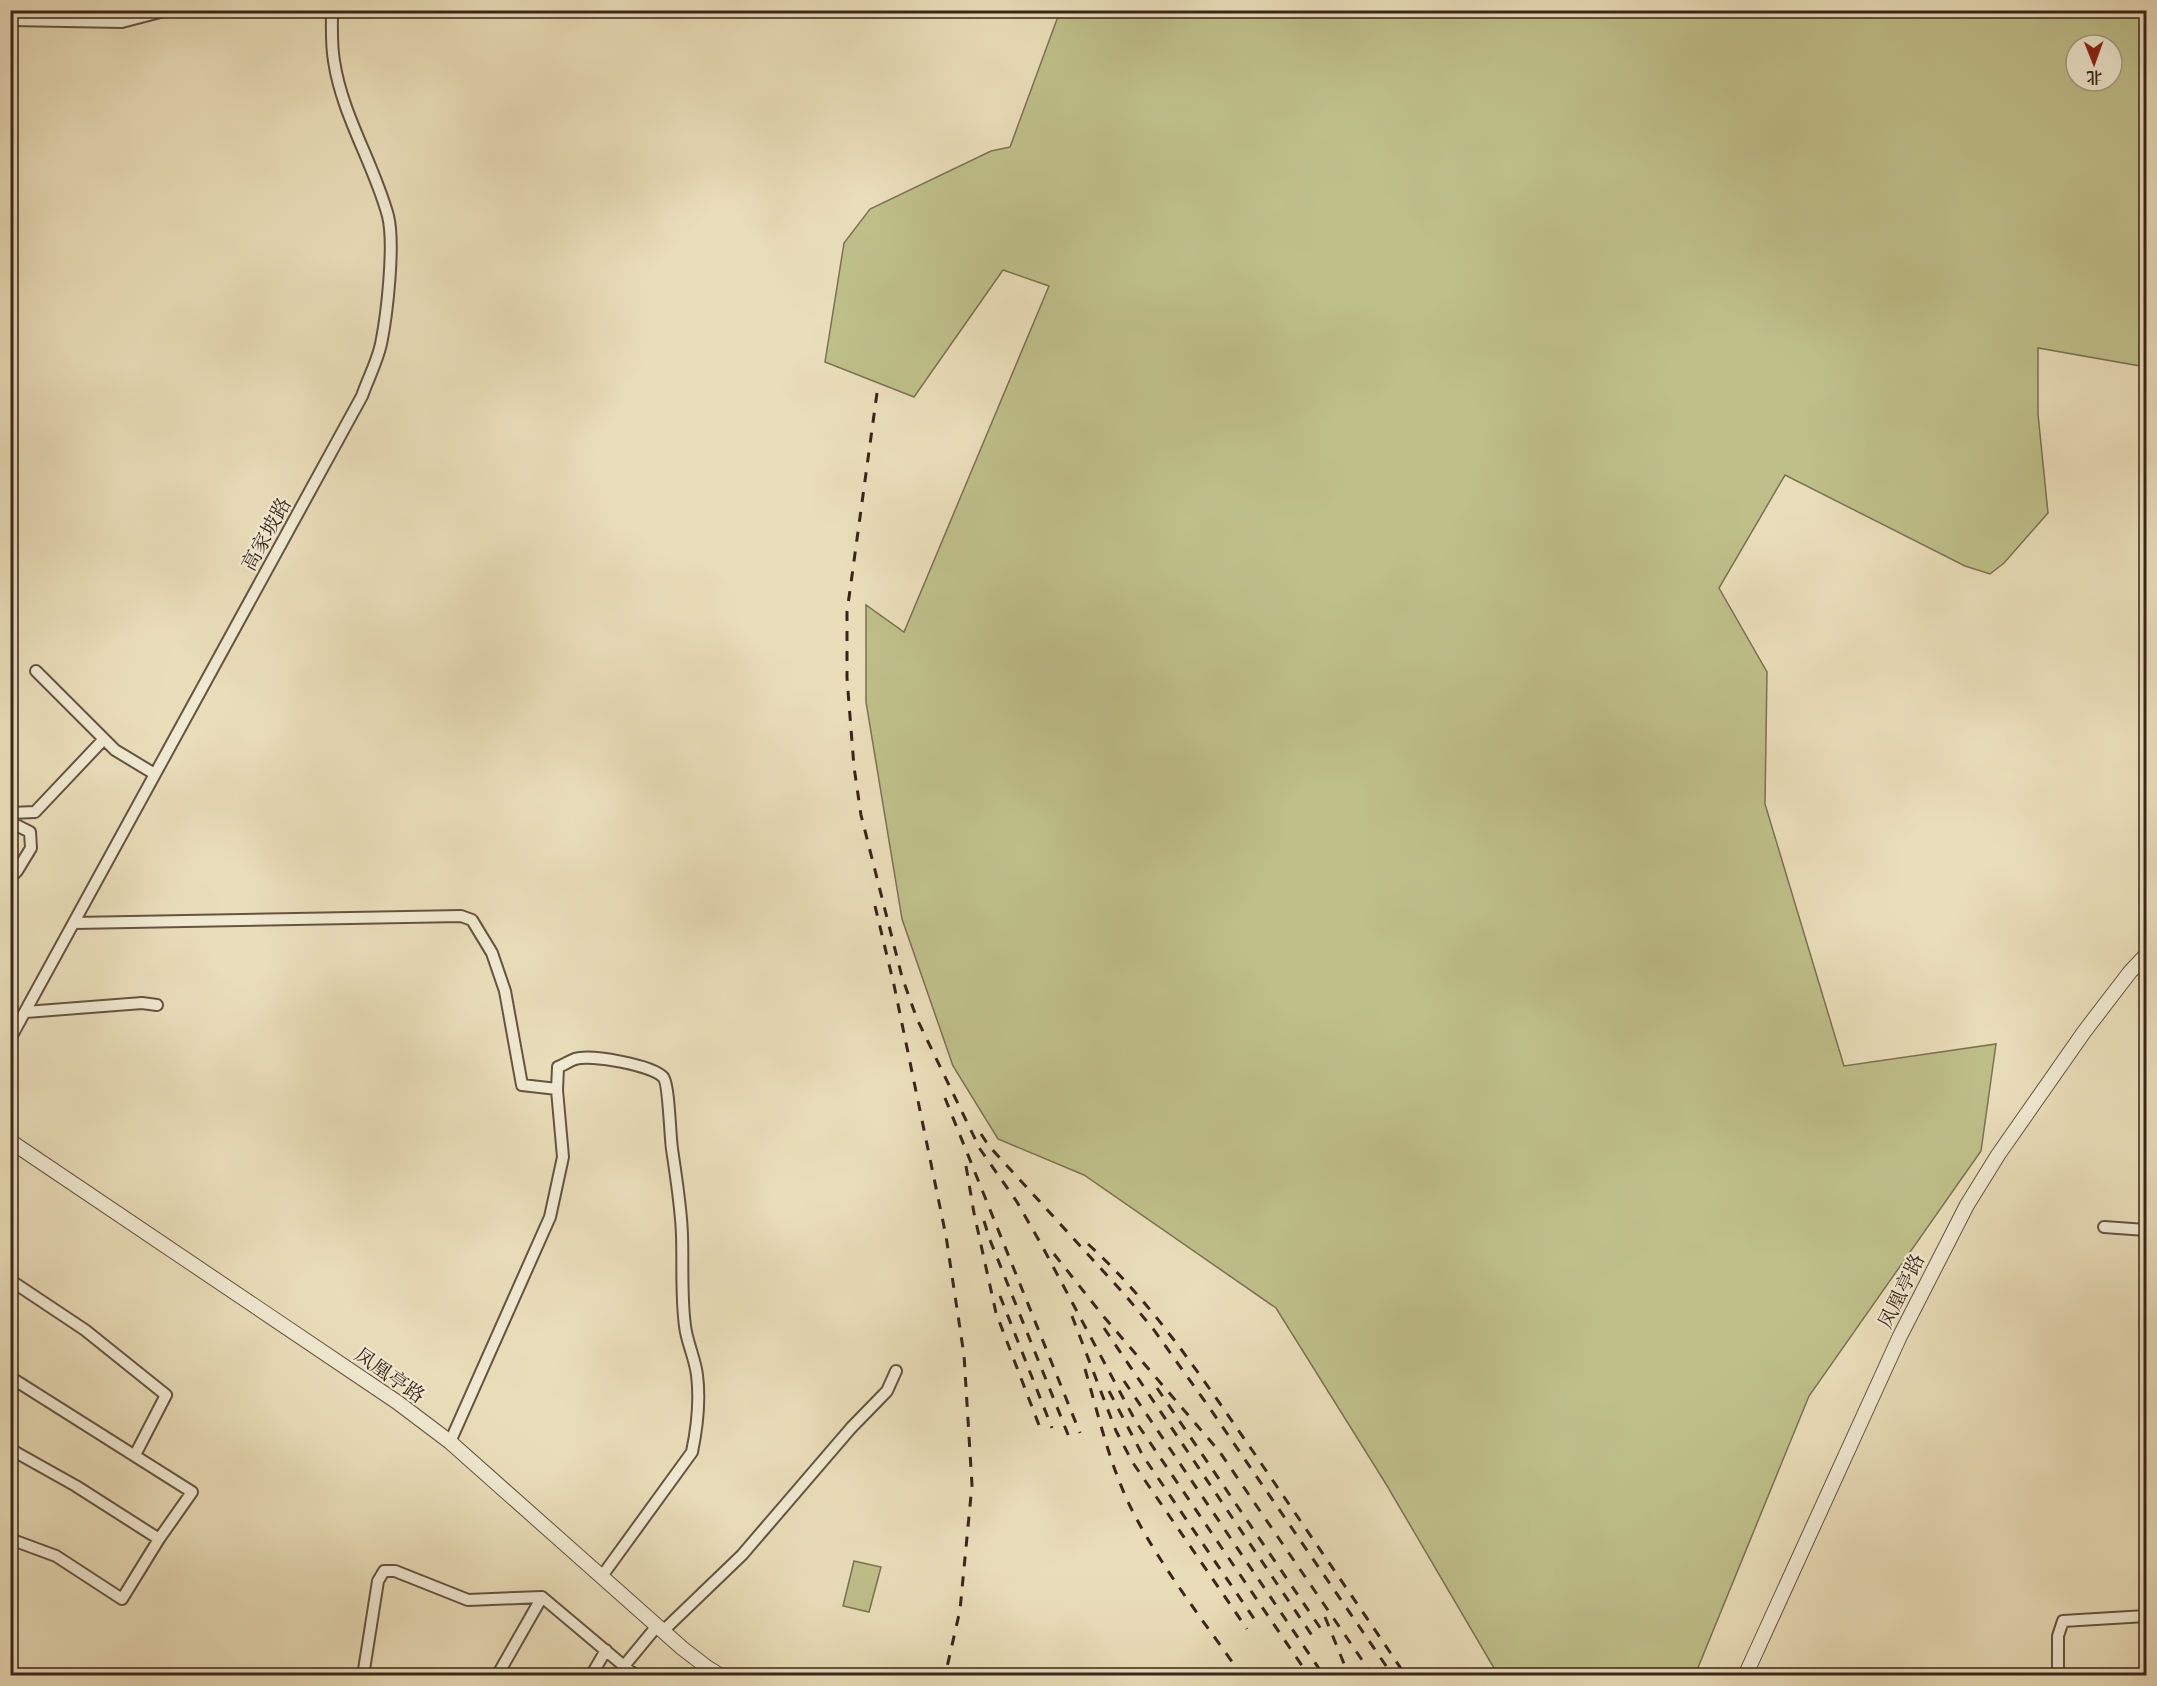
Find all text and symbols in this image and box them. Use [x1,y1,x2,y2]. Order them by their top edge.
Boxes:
north arrow [2064,33,2124,93]
text: 北 [2086,67,2102,87]
street label: 高家坡路 [237,494,298,576]
street label: 凤凰亭路 [1874,1250,1931,1333]
street label: 凤凰亭路 [349,1343,429,1409]

